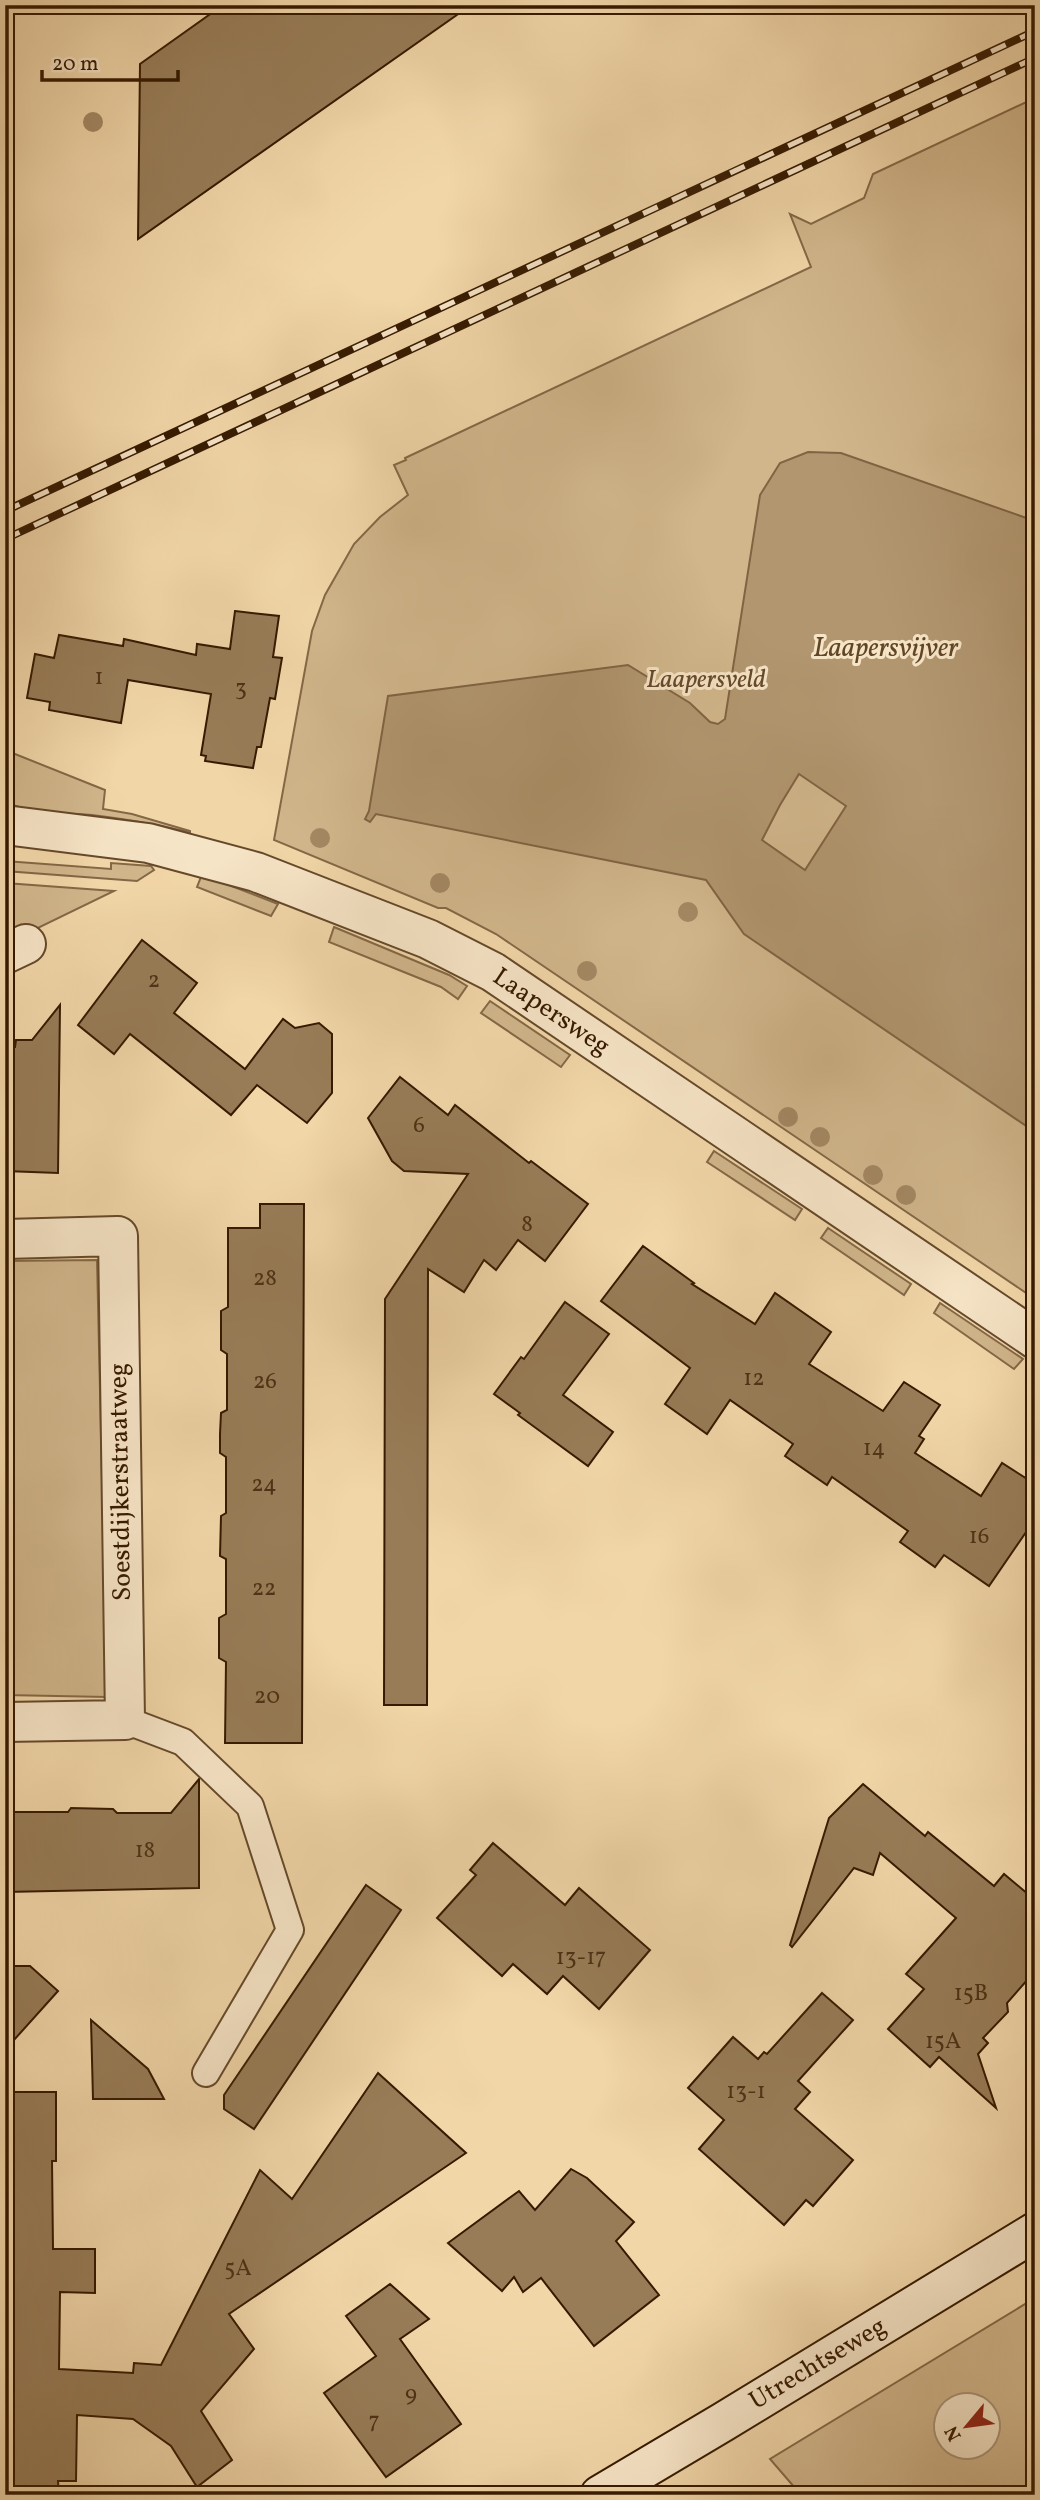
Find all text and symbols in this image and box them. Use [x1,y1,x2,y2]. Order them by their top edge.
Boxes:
scale bar [42,38,178,82]
text: 20 m [52,50,98,79]
water label: Laapersvijver [813,629,959,668]
house number: 1 [95,662,103,694]
park label: Laapersveld [646,662,766,698]
house number: 3 [235,673,247,705]
street label: Laapersweg [485,959,617,1065]
house number: 2 [148,965,160,997]
house number: 6 [413,1110,425,1142]
house number: 8 [521,1209,533,1241]
house number: 28 [253,1263,277,1295]
street label: Soestdijkerstraatweg [101,1363,141,1601]
house number: 12 [743,1363,765,1395]
house number: 26 [253,1366,277,1398]
house number: 14 [863,1433,885,1465]
house number: 24 [251,1469,277,1501]
house number: 16 [969,1521,989,1553]
house number: 22 [252,1573,276,1605]
house number: 20 [254,1681,280,1713]
house number: 18 [135,1835,155,1867]
house number: 13-17 [556,1942,606,1974]
house number: 15B [954,1978,988,2010]
house number: 15A [925,2026,961,2058]
house number: 13-1 [726,2076,766,2108]
house number: 5A [224,2253,252,2285]
street label: Utrechtseweg [743,2309,893,2419]
house number: 9 [405,2379,417,2411]
north arrow [932,2392,1002,2462]
house number: 7 [368,2406,380,2438]
text: N [939,2421,969,2446]

